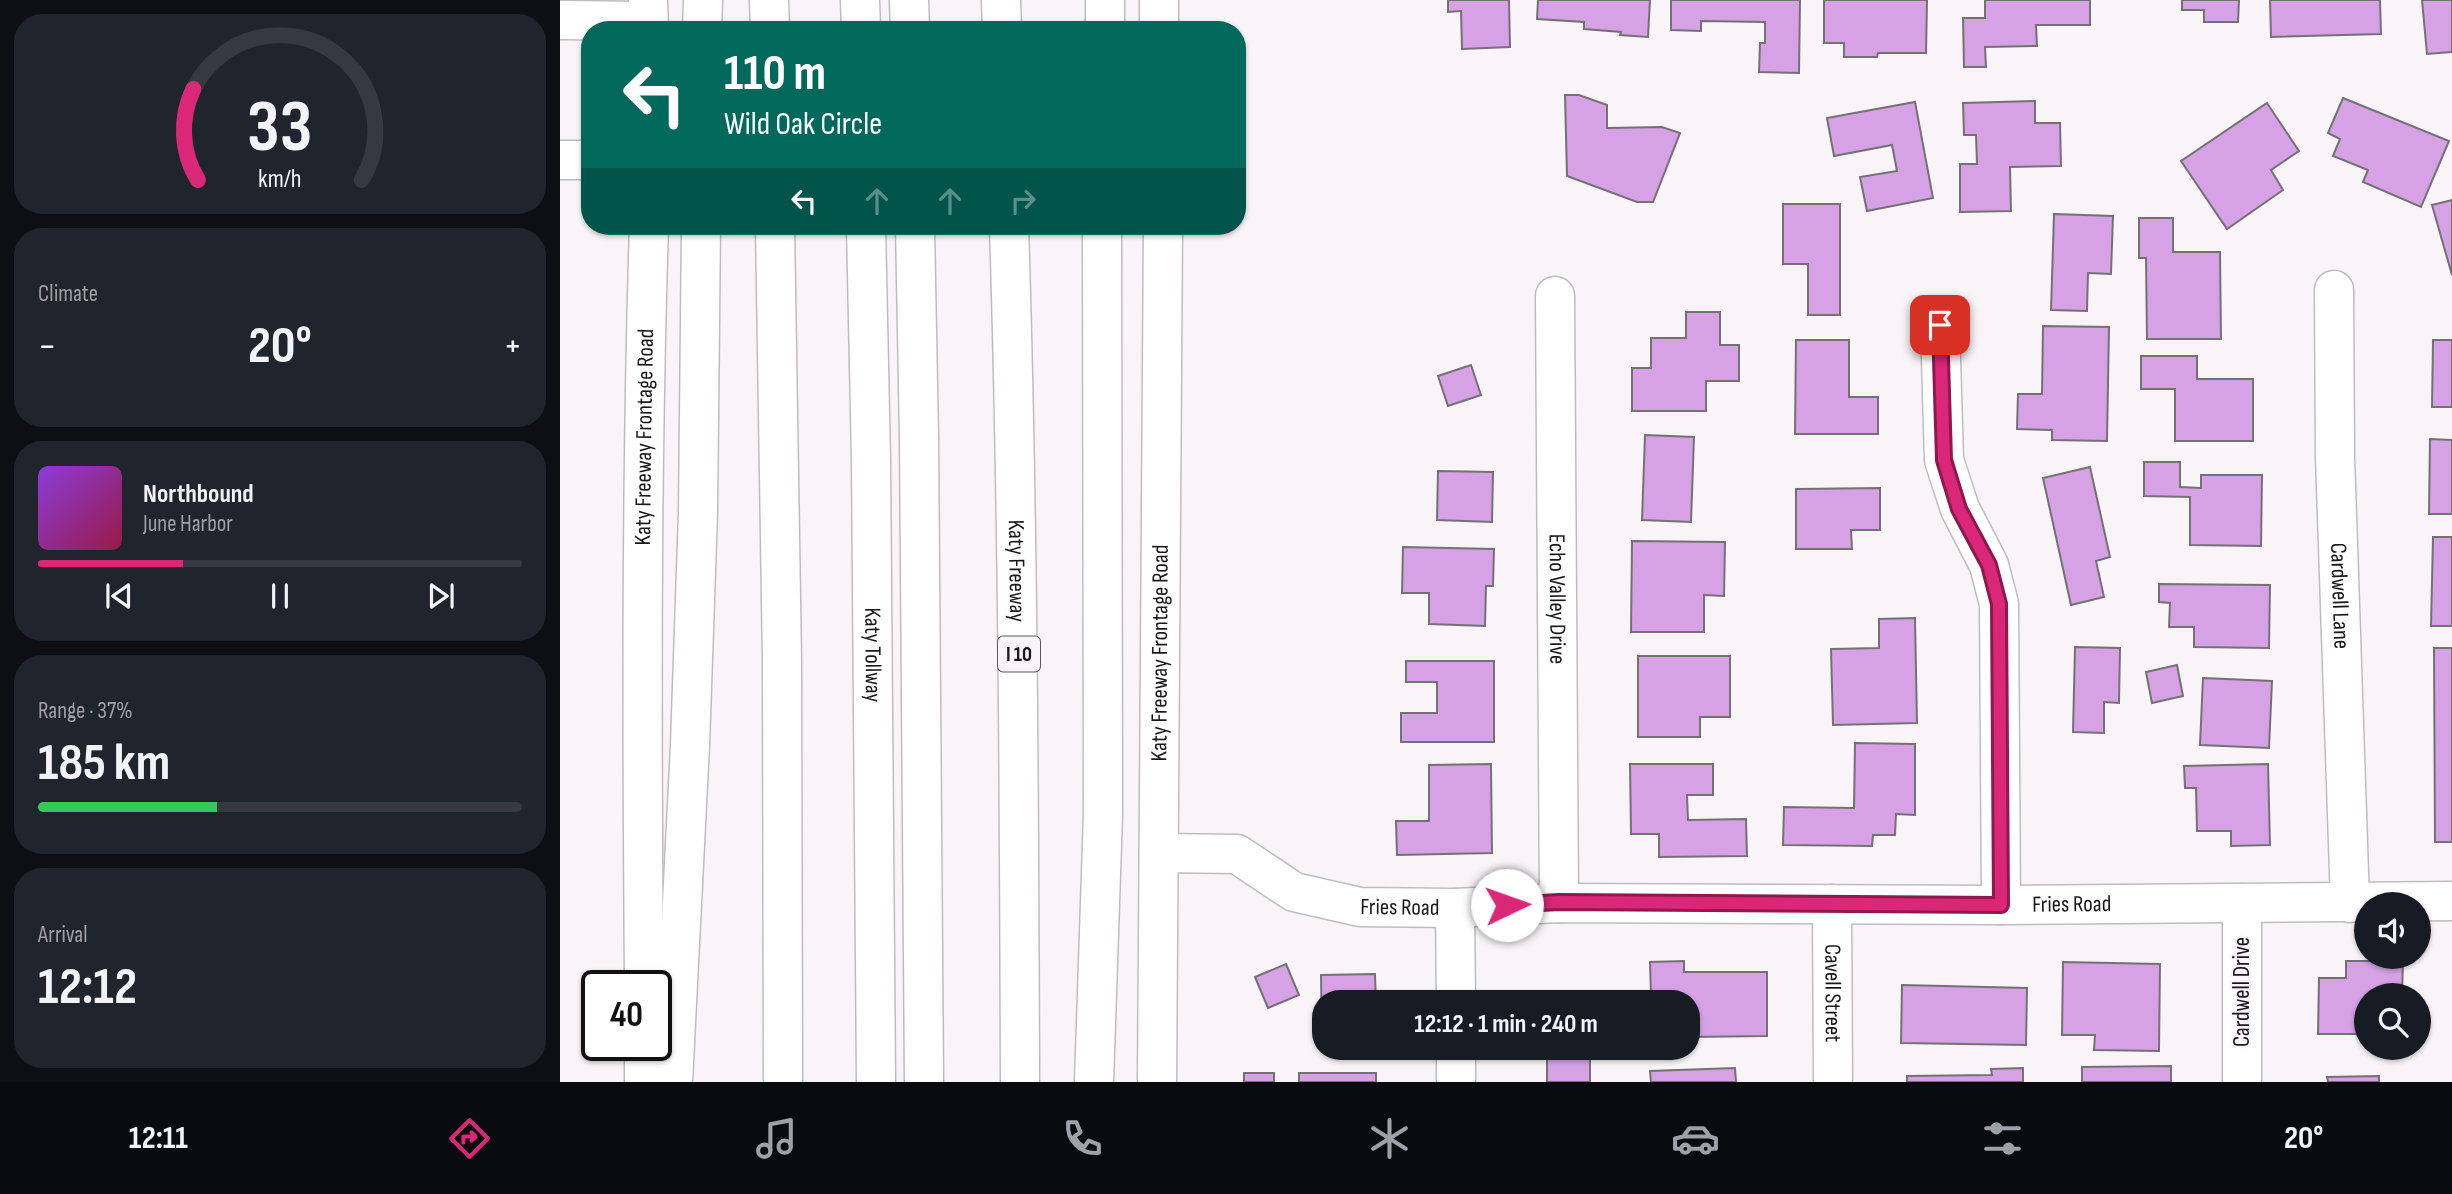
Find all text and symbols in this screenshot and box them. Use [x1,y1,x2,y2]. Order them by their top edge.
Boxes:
text: 110 m [724,45,826,104]
icon: left [609,49,700,140]
text: 33 [247,84,313,172]
text: Wild Oak Circle [724,105,882,144]
text: km/h [258,164,302,195]
icon: left [785,182,823,220]
icon: ahead [858,182,896,220]
icon: ahead [931,182,969,220]
icon: right [1004,182,1042,220]
text: Climate [38,280,98,308]
pin [1910,295,1970,355]
icon: arrive [1921,306,1959,344]
text: 20° [248,315,312,378]
text: − [38,324,57,369]
text: + [503,324,522,369]
street label: Katy Freeway Frontage Road [629,328,660,545]
text: Northbound [143,479,254,510]
text: June Harbor [143,510,233,538]
street label: Katy Freeway [1002,520,1031,622]
street label: Echo Valley Drive [1543,534,1571,664]
street label: Cardwell Lane [2324,542,2355,649]
street label: Katy Freeway Frontage Road [1145,545,1175,761]
icon: previous [100,577,138,615]
icon: pause [261,577,299,615]
icon: next [422,577,460,615]
street label: Katy Tollway [858,607,887,703]
road number: I 10 [998,636,1040,672]
text: Range · 37% [38,697,133,725]
text: 185 km [38,732,170,795]
position arrow [1470,868,1544,942]
street label: Fries Road [2032,890,2111,919]
map controls [2354,892,2431,1060]
button: sound [2354,892,2431,969]
street label: Fries Road [1360,893,1440,922]
text: Arrival [38,921,87,949]
street label: Cardwell Drive [2228,937,2256,1047]
street label: Cavell Street [1818,944,1847,1042]
text: 12:12 [38,956,137,1019]
speed limit sign: 40 [581,970,672,1061]
button: search [2354,983,2431,1060]
text: 12:12 · 1 min · 240 m [1414,1009,1598,1040]
icon: directions [445,1114,494,1163]
icon: music [752,1114,801,1163]
icon: phone [1058,1114,1107,1163]
icon: climate [1365,1114,1414,1163]
icon: car [1671,1114,1720,1163]
icon: filters [1978,1114,2027,1163]
text: 12:11 [129,1119,188,1158]
text: 20° [2284,1119,2323,1158]

